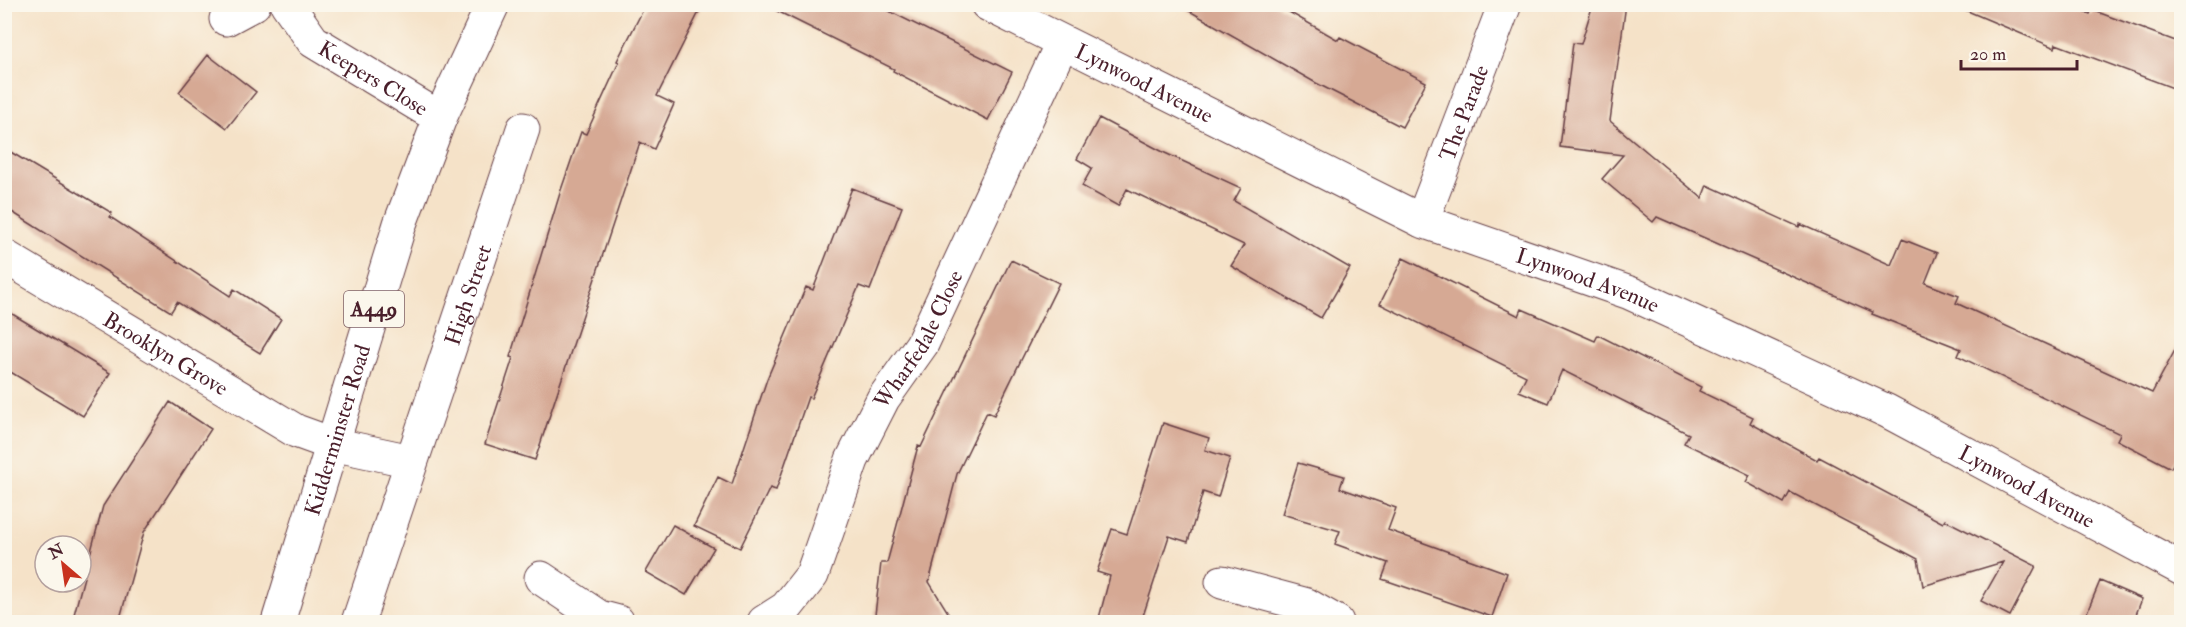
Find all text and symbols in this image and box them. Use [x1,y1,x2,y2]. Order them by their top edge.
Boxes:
scale bar [1961,33,2076,71]
street label: Keepers Close [313,35,433,122]
street label: Lynwood Avenue [1070,37,1218,130]
text: 20 m [1970,43,2006,66]
street label: The Parade [1433,61,1495,165]
street label: High Street [439,241,498,349]
street label: Lynwood Avenue [1512,242,1664,320]
street label: Wharfedale Close [867,266,969,415]
road number: A449 [344,291,404,327]
street label: Brooklyn Grove [98,306,233,402]
street label: Kidderminster Road [299,341,377,519]
street label: Lynwood Avenue [1954,439,2100,535]
north arrow [33,534,93,594]
text: N [44,539,68,564]

